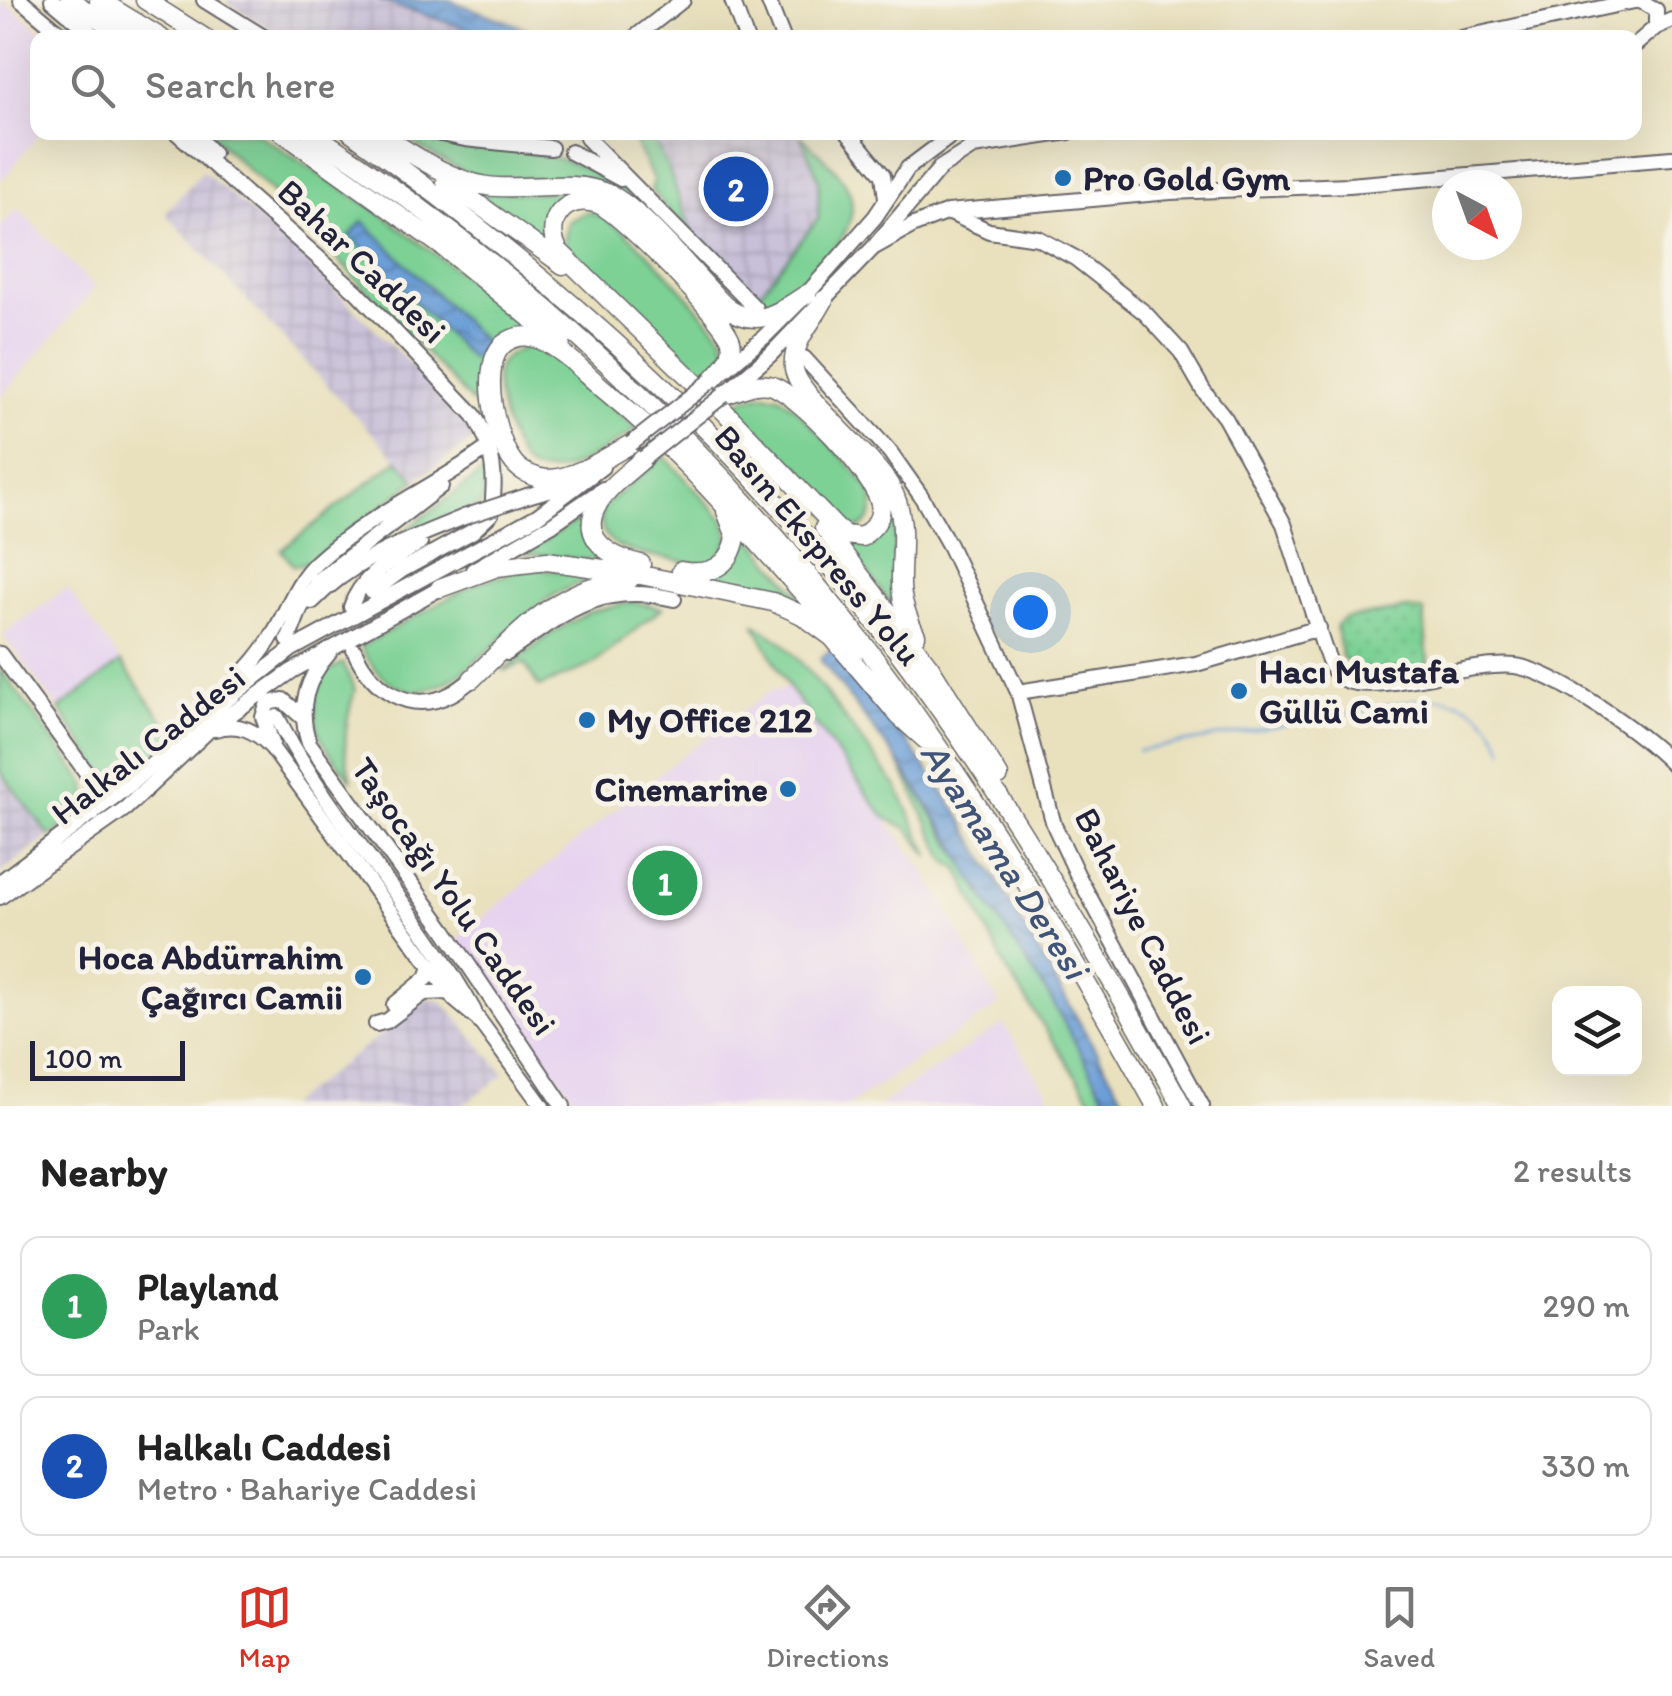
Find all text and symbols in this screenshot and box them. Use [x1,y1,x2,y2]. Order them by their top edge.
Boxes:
search box [30,30,1642,140]
icon: search [65,58,120,113]
text: Search here [145,62,336,108]
pin: 2 [704,152,768,226]
place label: Pro Gold Gym [1083,157,1291,199]
marker: Pro Gold Gym [1052,167,1074,189]
street label: Bahar Caddesi [269,170,455,352]
north arrow [1432,170,1522,260]
street label: Basın Ekspress Yolu [705,416,931,674]
your location [1005,587,1056,638]
place label: Hacı Mustafa Güllü Cami [1259,650,1460,732]
street label: Halkalı Caddesi [43,656,253,834]
marker: Hacı Mustafa Güllü Cami [1228,680,1250,702]
place label: My Office 212 [607,699,813,741]
marker: My Office 212 [576,709,598,731]
water label: Ayamama Deresi [911,733,1101,990]
street label: Taşocağı Yolu Caddesi [342,749,566,1043]
place label: Cinemarine [595,768,768,810]
marker: Cinemarine [777,778,799,800]
street label: Bahariye Caddesi [1065,801,1221,1051]
pin: 1 [632,846,698,920]
place label: Hoca Abdürrahim Çağırcı Camii [78,936,344,1018]
marker: Hoca Abdürrahim Çağırcı Camii [352,966,374,988]
map controls [1552,986,1642,1076]
button: layers [1552,986,1642,1076]
scale bar [30,1036,185,1080]
text: 100 m [45,1041,122,1075]
text: Nearby [40,1146,167,1197]
text: 2 results [1513,1152,1632,1190]
text: Playland [137,1264,278,1310]
text: 1 [67,1287,82,1325]
text: 290 m [1543,1287,1630,1325]
text: Park [137,1310,200,1348]
text: Halkalı Caddesi [137,1424,391,1470]
text: 2 [66,1447,83,1485]
text: 330 m [1541,1447,1630,1485]
text: Metro · Bahariye Caddesi [137,1470,477,1508]
tab: Map [237,1580,292,1674]
tab: Directions [766,1580,889,1674]
tab: Saved [1363,1580,1435,1674]

